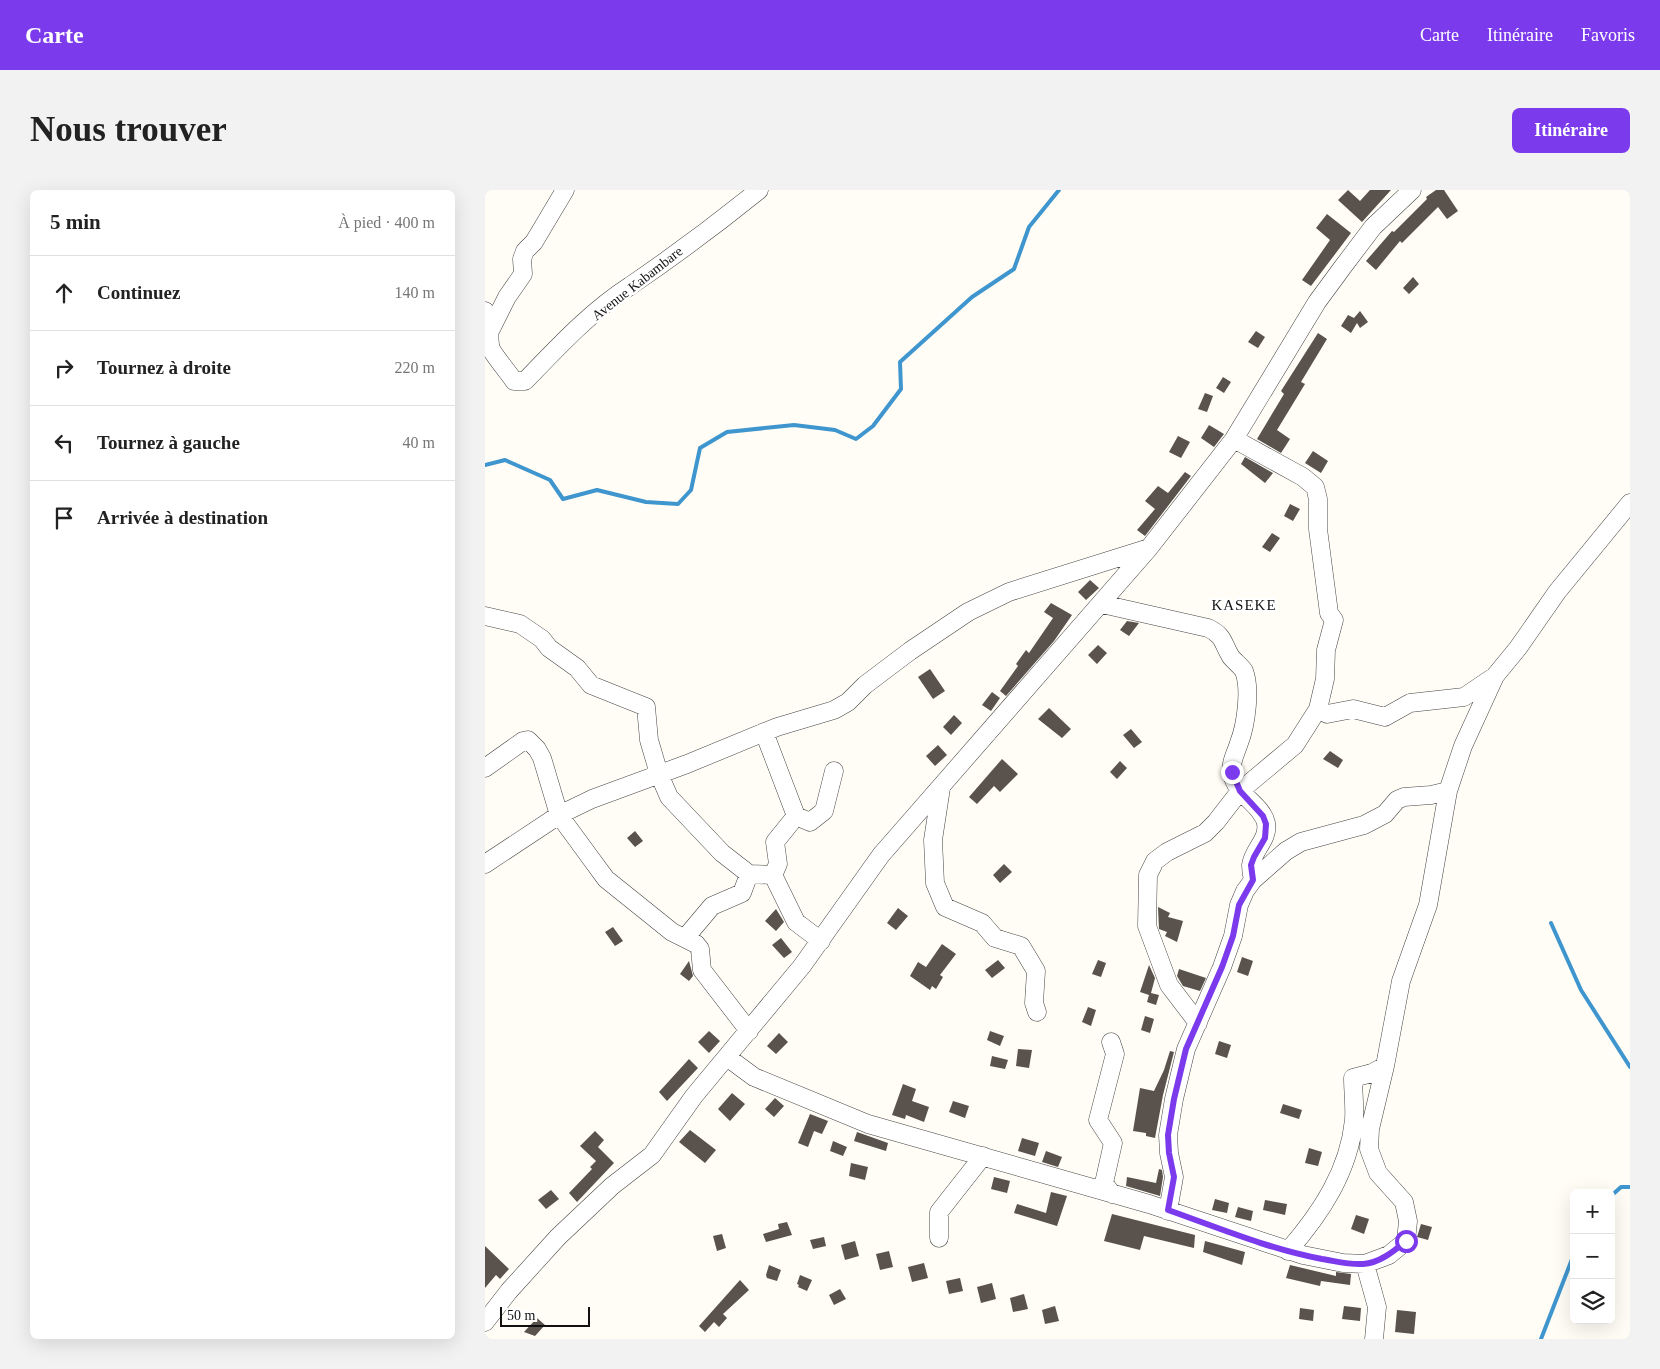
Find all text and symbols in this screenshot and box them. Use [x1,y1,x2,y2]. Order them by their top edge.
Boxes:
text: Carte [25,22,84,48]
text: Carte [1420,25,1459,45]
text: Itinéraire [1487,25,1553,45]
text: Favoris [1581,25,1635,45]
button: Itinéraire [1512,108,1630,153]
text: Nous trouver [30,110,227,149]
text: 5 min [50,210,101,234]
text: À pied · 400 m [338,214,435,231]
street label: Avenue Kabambare [589,243,685,323]
icon: ahead [50,279,78,307]
text: Continuez [97,282,180,303]
text: 140 m [395,284,435,301]
icon: right [50,354,78,382]
text: Tournez à droite [97,357,231,378]
text: 220 m [395,359,435,376]
icon: left [50,429,78,457]
text: Tournez à gauche [97,432,240,453]
text: 40 m [403,434,435,451]
icon: arrive [50,504,78,532]
text: Arrivée à destination [97,507,268,528]
district label: KASEKE [1211,597,1277,613]
route end [1221,761,1244,784]
map controls [1570,1189,1615,1324]
button: + [1570,1189,1615,1234]
route start [1395,1230,1418,1253]
button: − [1570,1234,1615,1279]
button: layers [1570,1279,1615,1324]
scale bar [500,1304,590,1327]
text: 50 m [507,1308,535,1323]

